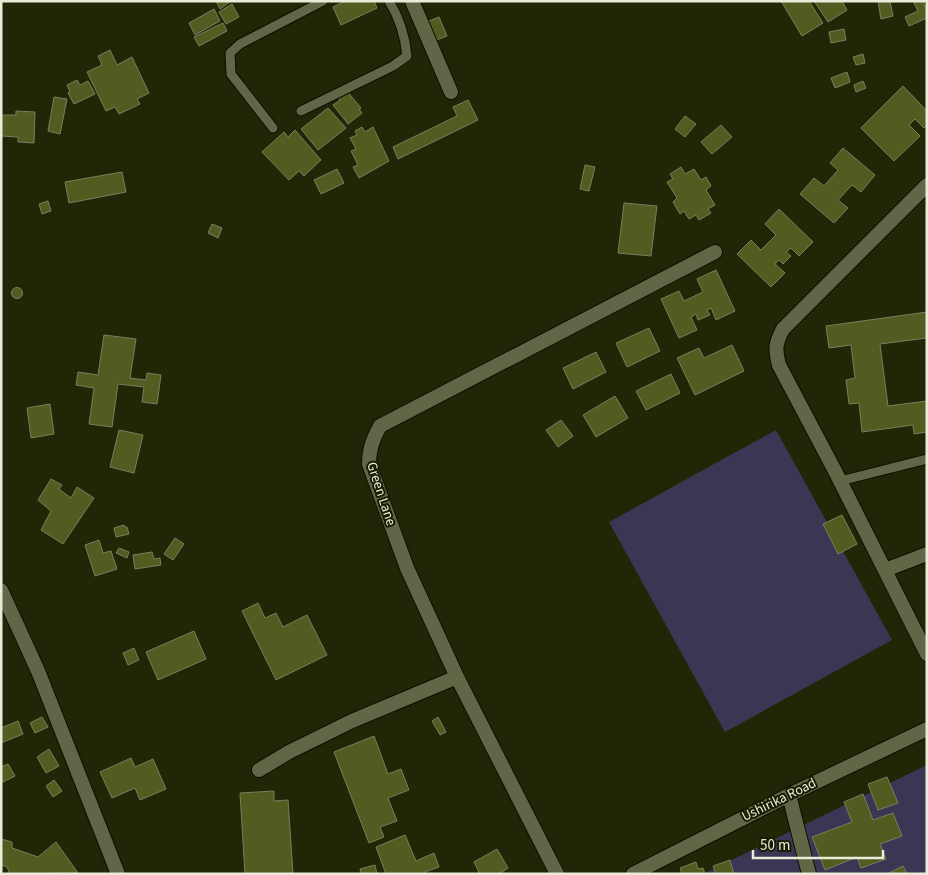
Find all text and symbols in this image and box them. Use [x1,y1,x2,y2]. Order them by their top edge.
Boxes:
street label: Green Lane [361,459,401,529]
street label: Ushirika Road [738,773,820,827]
scale bar [753,828,883,860]
text: 50 m [760,835,790,856]

